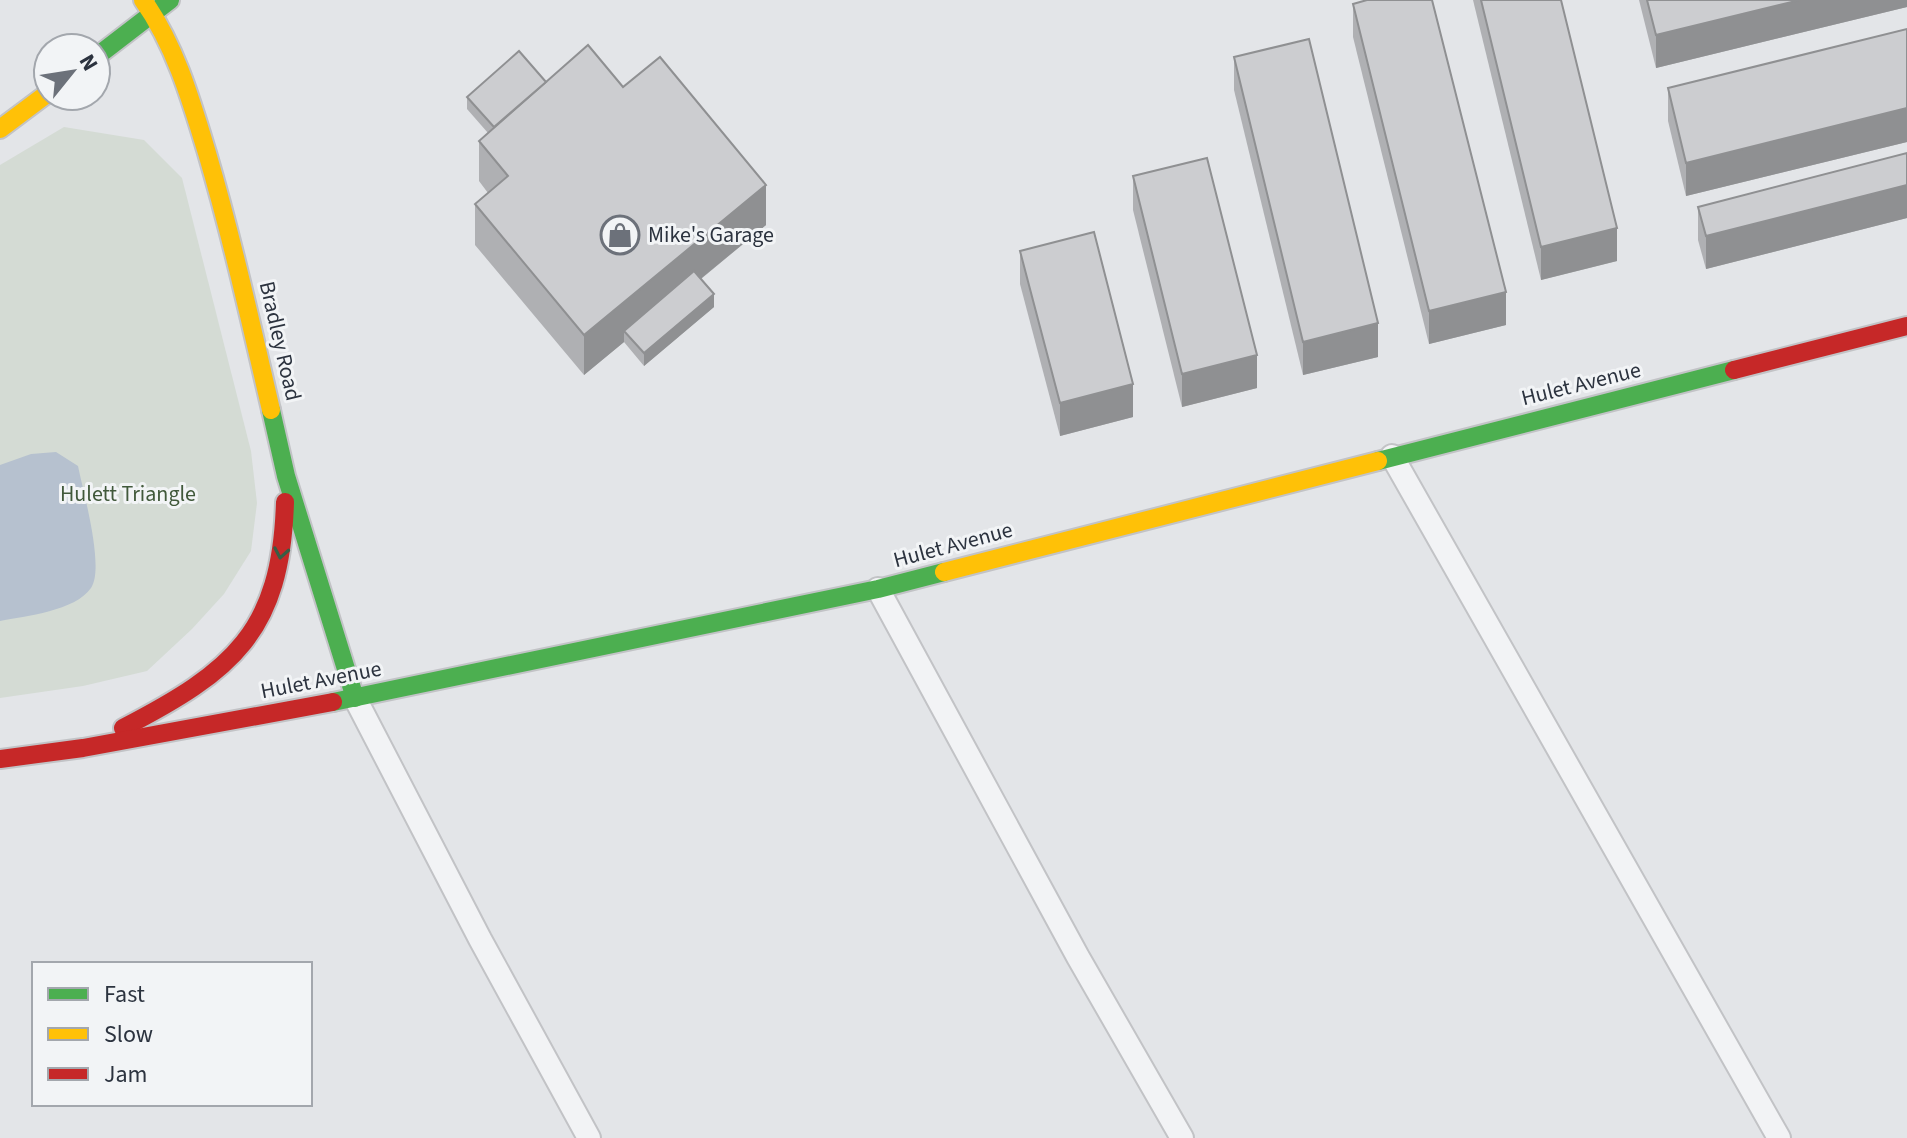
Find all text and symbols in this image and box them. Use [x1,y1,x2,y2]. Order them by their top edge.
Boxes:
north arrow [32,32,112,112]
text: N [71,48,106,77]
shop icon: Mike's Garage [599,214,641,256]
place label: Mike's Garage [648,219,774,251]
street label: Bradley Road [251,278,309,404]
street label: Hulet Avenue [1518,354,1644,414]
park label: Hulett Triangle [60,478,196,510]
street label: Hulet Avenue [890,514,1016,576]
one-way arrow [274,547,291,560]
street label: Hulet Avenue [258,653,384,707]
legend [32,962,312,1106]
text: Fast [104,977,145,1012]
text: Slow [104,1017,153,1052]
text: Jam [104,1057,148,1092]

